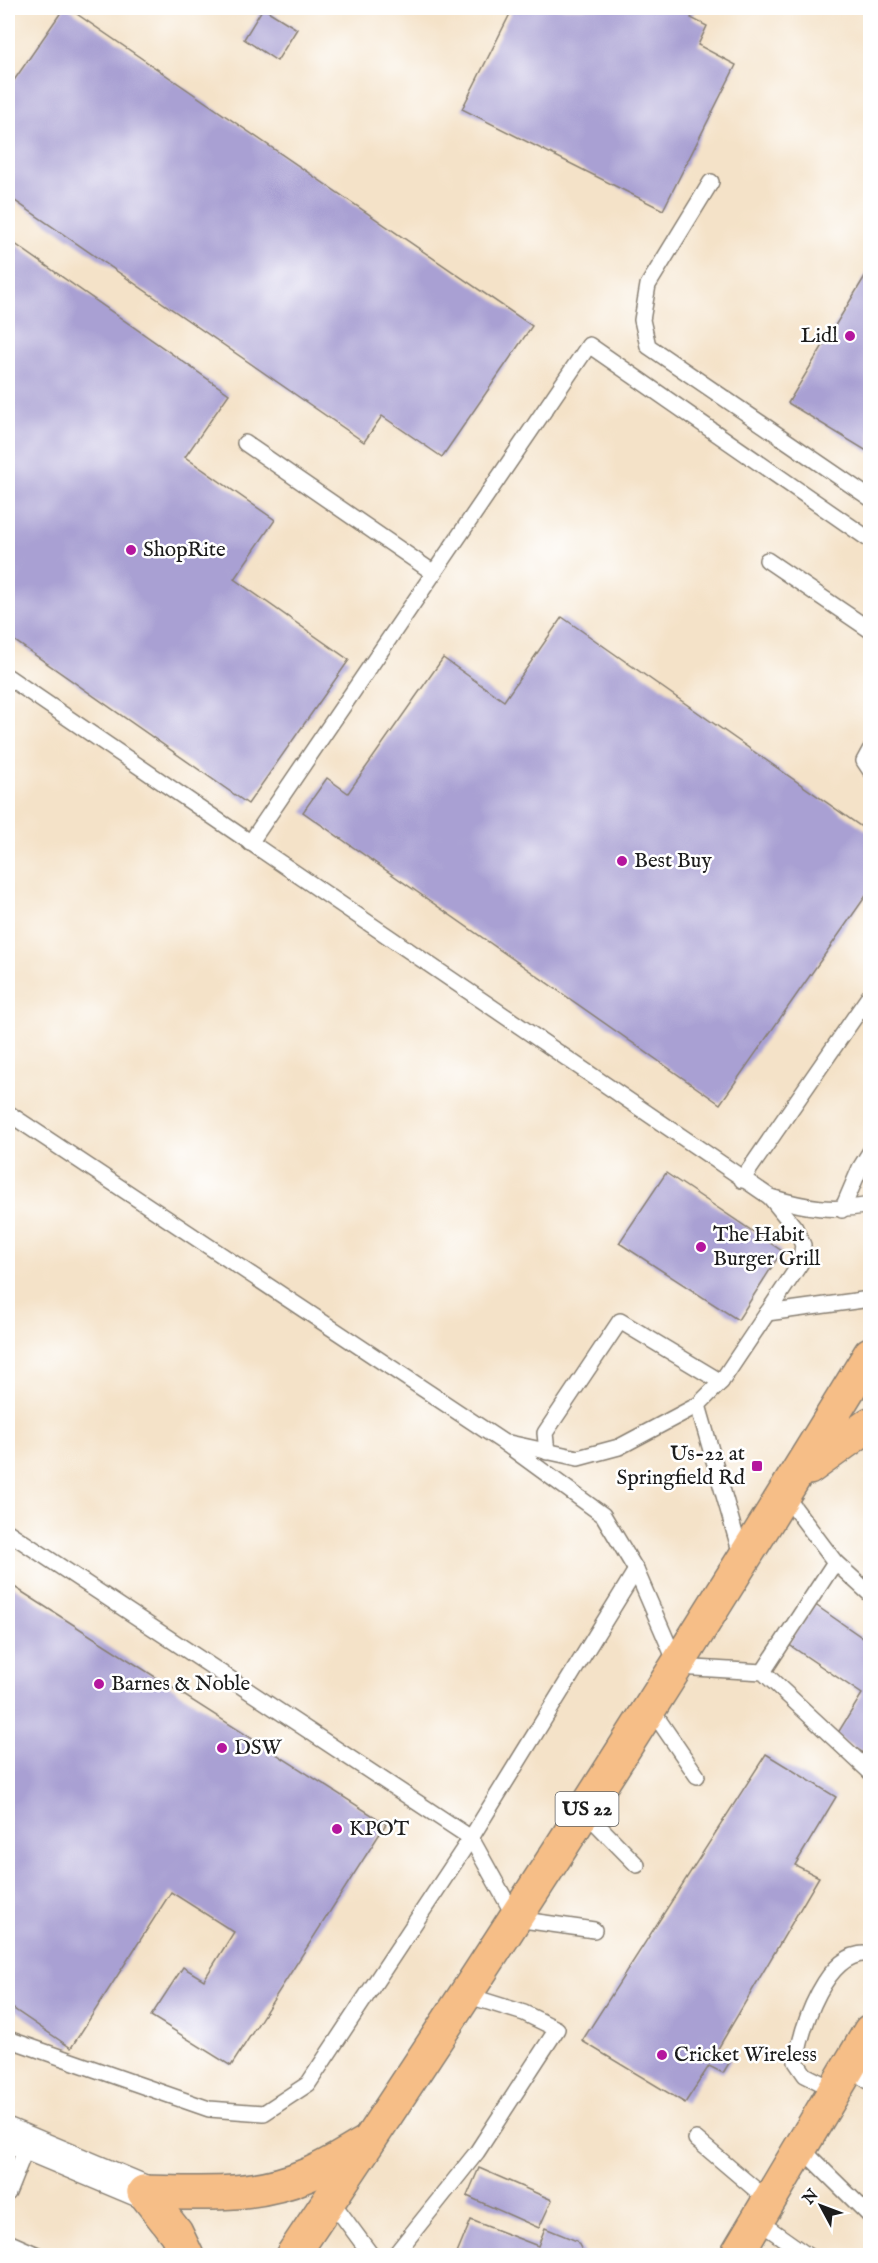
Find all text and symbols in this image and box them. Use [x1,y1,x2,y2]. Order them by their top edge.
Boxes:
place label: Lidl [801,323,838,350]
marker: Lidl [843,329,857,343]
place label: ShopRite [143,537,226,564]
marker: ShopRite [124,543,138,557]
place label: Best Buy [634,848,712,875]
marker: Best Buy [615,854,629,868]
place label: The Habit Burger Grill [713,1222,821,1273]
marker: The Habit Burger Grill [694,1240,708,1254]
place label: Us-22 at Springfield Rd [617,1441,746,1492]
marker: Us-22 at Springfield Rd [750,1459,764,1473]
place label: Barnes & Noble [111,1671,251,1698]
marker: Barnes & Noble [92,1677,106,1691]
place label: DSW [234,1735,283,1762]
marker: DSW [215,1741,229,1755]
road number: US 22 [556,1792,618,1826]
place label: KPOT [349,1816,410,1843]
marker: KPOT [330,1822,344,1836]
place label: Cricket Wireless [674,2042,817,2069]
marker: Cricket Wireless [655,2048,669,2062]
north arrow [791,2176,851,2236]
text: N [798,2186,823,2210]

